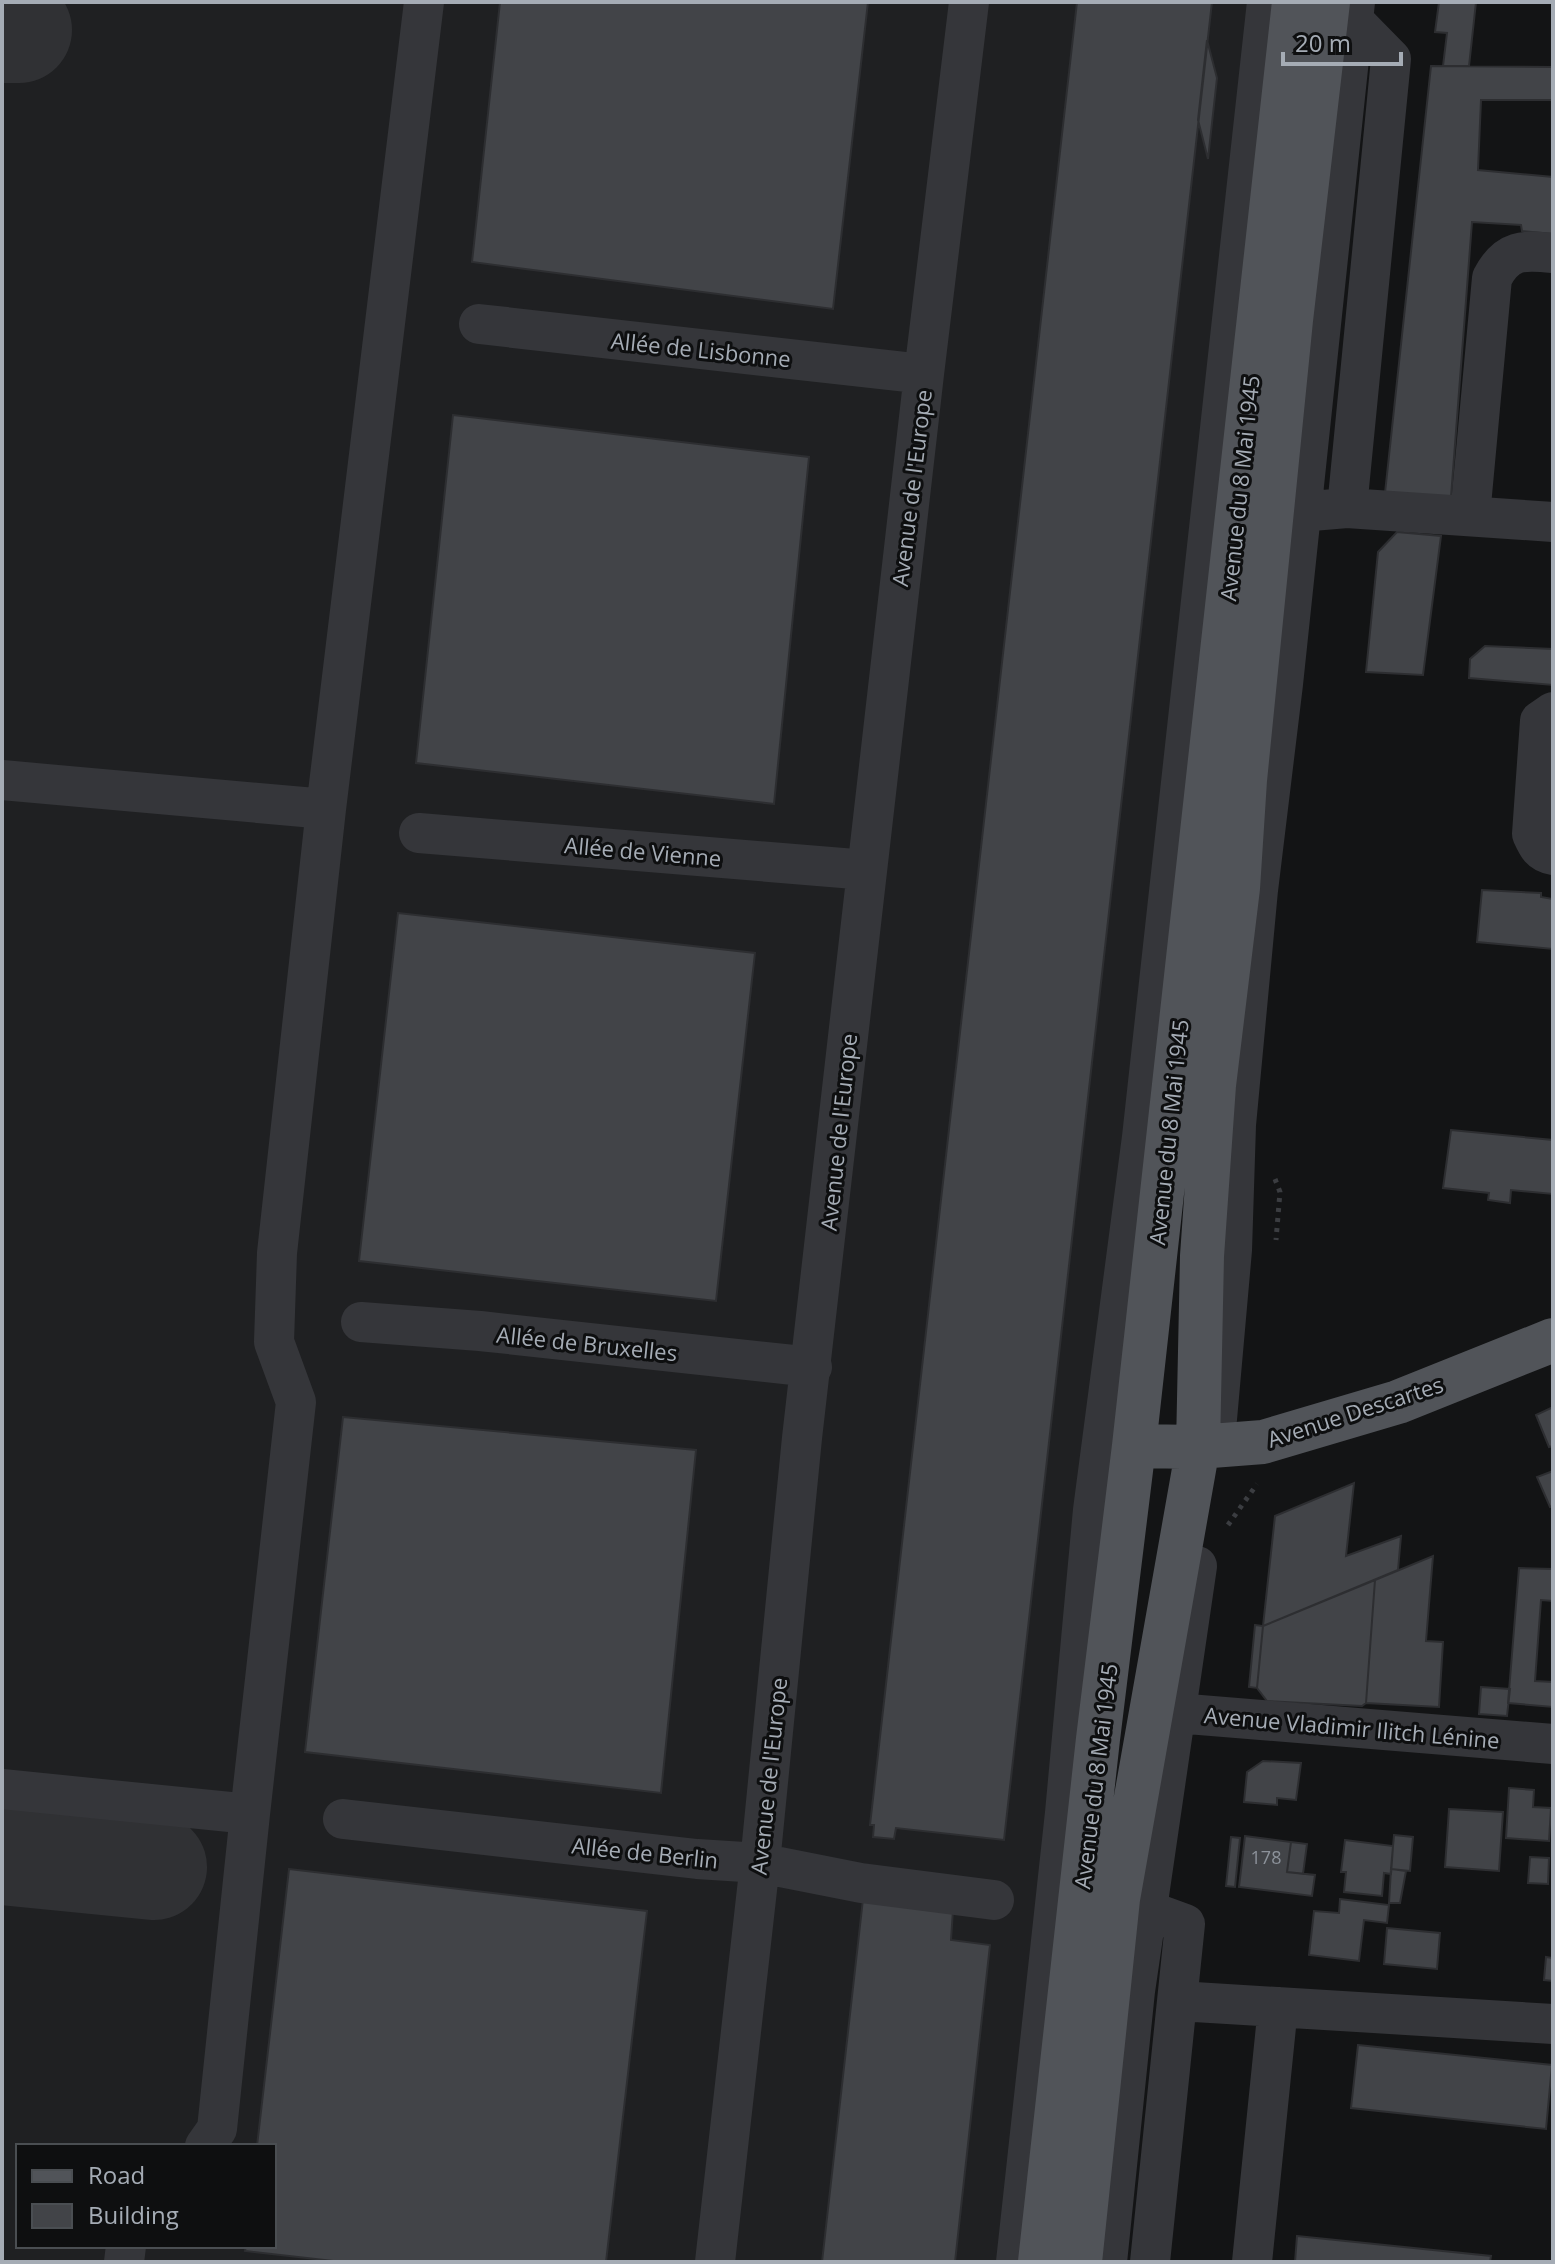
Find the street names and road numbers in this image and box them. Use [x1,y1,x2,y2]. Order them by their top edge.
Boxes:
street label: Allée de Lisbonne [610,325,792,373]
street label: Avenue du 8 Mai 1945 [1212,374,1266,602]
street label: Avenue de l'Europe [884,388,938,588]
street label: Allée de Vienne [563,829,723,873]
street label: Avenue du 8 Mai 1945 [1141,1018,1195,1246]
street label: Avenue de l'Europe [813,1032,863,1232]
street label: Allée de Bruxelles [495,1319,679,1367]
street label: Avenue Descartes [1263,1368,1447,1454]
street label: Avenue du 8 Mai 1945 [1066,1662,1124,1890]
street label: Avenue de l'Europe [743,1676,793,1876]
street label: Avenue Vladimir Ilitch Lénine [1203,1699,1501,1755]
street label: Allée de Berlin [570,1829,720,1875]

